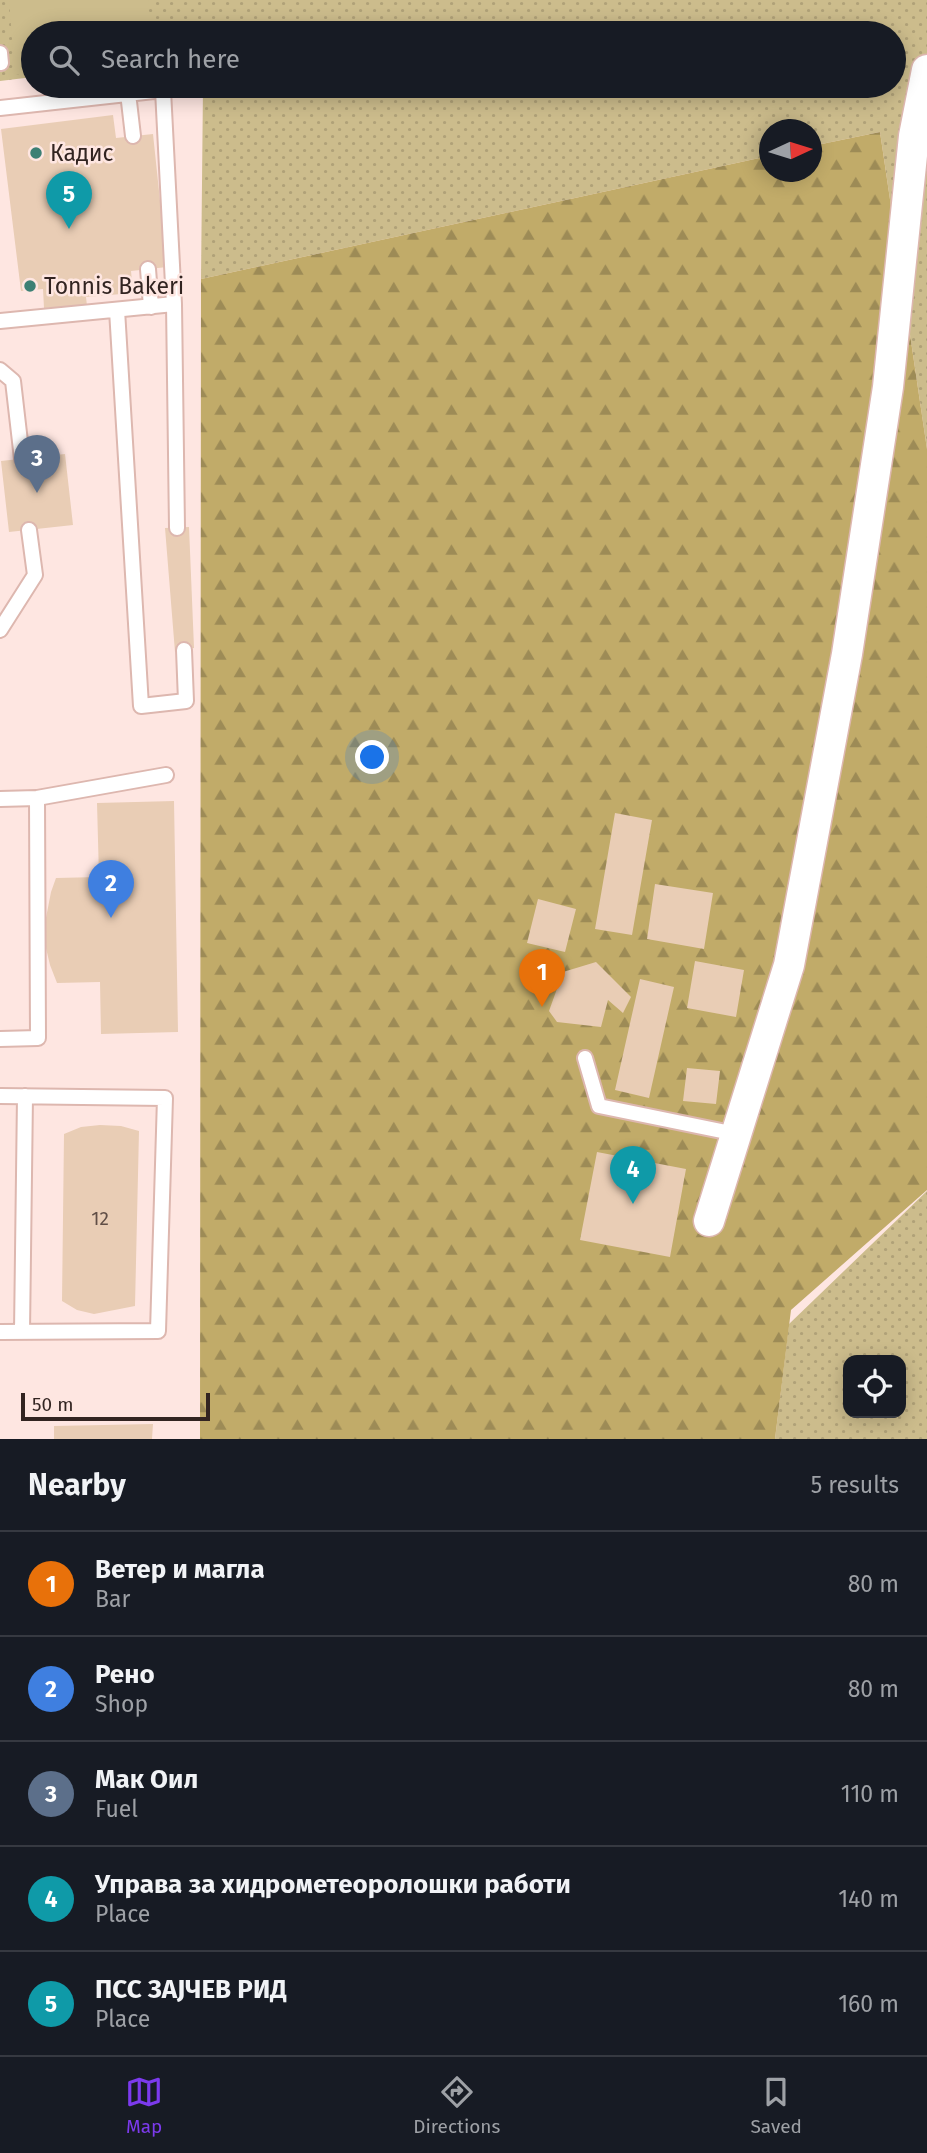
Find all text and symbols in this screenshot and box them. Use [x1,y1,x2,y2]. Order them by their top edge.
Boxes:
search box [21,21,906,98]
icon: search [45,41,83,79]
text: Search here [101,44,240,75]
north arrow [759,119,822,182]
place label: Кадис [50,139,114,167]
marker: Кадис [28,145,44,161]
pin: 5 [46,171,92,229]
place label: Tonnis Bakeri [44,272,184,300]
marker: Tonnis Bakeri [22,278,38,294]
pin: 3 [14,435,60,493]
your location [355,740,389,774]
pin: 2 [88,860,134,918]
pin: 1 [519,949,565,1007]
pin: 4 [610,1146,656,1204]
house number: 12 [91,1207,109,1230]
map controls [843,1355,906,1418]
button: locate [843,1355,906,1418]
scale bar [21,1390,210,1422]
text: 50 m [32,1393,73,1416]
text: Nearby [28,1467,126,1503]
text: 5 results [811,1471,899,1499]
text: Ветер и магла [95,1554,265,1585]
text: 1 [46,1570,56,1598]
text: 80 m [848,1570,899,1598]
text: Bar [95,1585,130,1613]
text: Рено [95,1659,155,1690]
text: 2 [45,1675,57,1703]
text: 80 m [848,1675,899,1703]
text: Shop [95,1690,148,1718]
text: Мак Оил [95,1764,198,1795]
text: 3 [45,1780,57,1808]
text: 110 m [841,1780,899,1808]
text: Fuel [95,1795,138,1823]
text: Управа за хидрометеоролошки работи [95,1869,571,1900]
text: 4 [45,1885,58,1913]
text: 140 m [838,1885,899,1913]
text: Place [95,1900,150,1928]
text: ПСС ЗАЈЧЕВ РИД [95,1974,287,2005]
text: 5 [45,1990,57,2018]
text: 160 m [838,1990,899,2018]
text: Place [95,2005,150,2033]
tab: Map [125,2073,163,2138]
tab: Directions [413,2073,500,2138]
tab: Saved [751,2073,802,2138]

